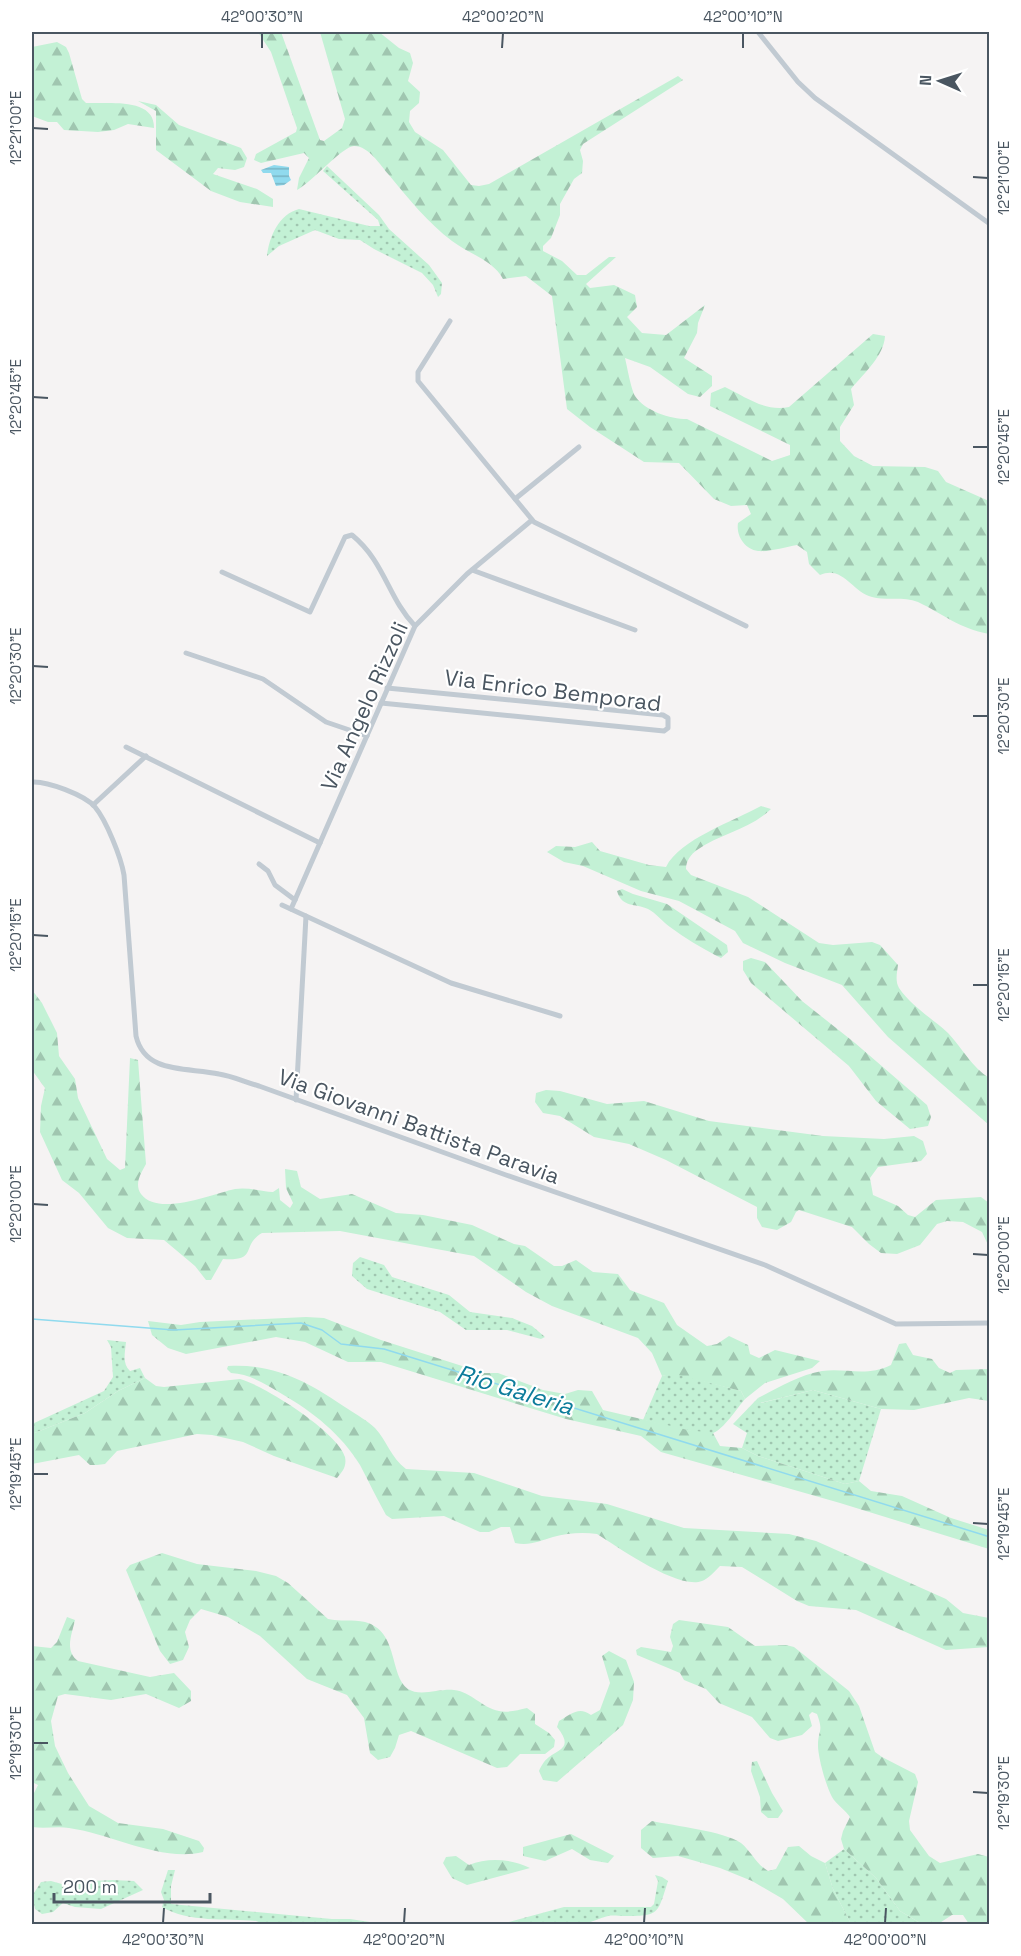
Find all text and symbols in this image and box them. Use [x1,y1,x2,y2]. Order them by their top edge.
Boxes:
text: 42°00'30"N [221,7,303,26]
text: 42°00'20"N [462,7,544,26]
text: 42°00'10"N [703,7,783,26]
north arrow [910,51,970,111]
text: N [915,74,936,86]
text: 12°21'00"E [6,91,25,165]
text: 12°21'00"E [994,141,1013,215]
text: 12°20'45"E [6,359,25,435]
text: 12°20'45"E [994,409,1013,485]
street label: Via Angelo Rizzoli [314,617,414,795]
text: 12°20'30"E [6,628,25,704]
street label: Via Enrico Bemporad [443,663,663,717]
text: 12°20'30"E [994,678,1013,754]
text: 12°20'15"E [6,898,25,972]
text: 12°20'15"E [994,948,1013,1022]
street label: Via Giovanni Battista Paravia [274,1062,564,1190]
text: 12°20'00"E [6,1165,25,1243]
text: 12°20'00"E [994,1216,1013,1294]
water label: Rio Galeria [453,1357,577,1422]
text: 12°19'45"E [6,1438,25,1510]
text: 12°19'45"E [994,1488,1013,1560]
text: 12°19'30"E [6,1706,25,1780]
text: 12°19'30"E [994,1756,1013,1830]
scale bar [54,1866,210,1904]
text: 200 m [63,1875,117,1898]
text: 42°00'30"N [122,1930,204,1949]
text: 42°00'20"N [363,1930,445,1949]
text: 42°00'10"N [604,1930,684,1949]
text: 42°00'00"N [844,1930,926,1949]

